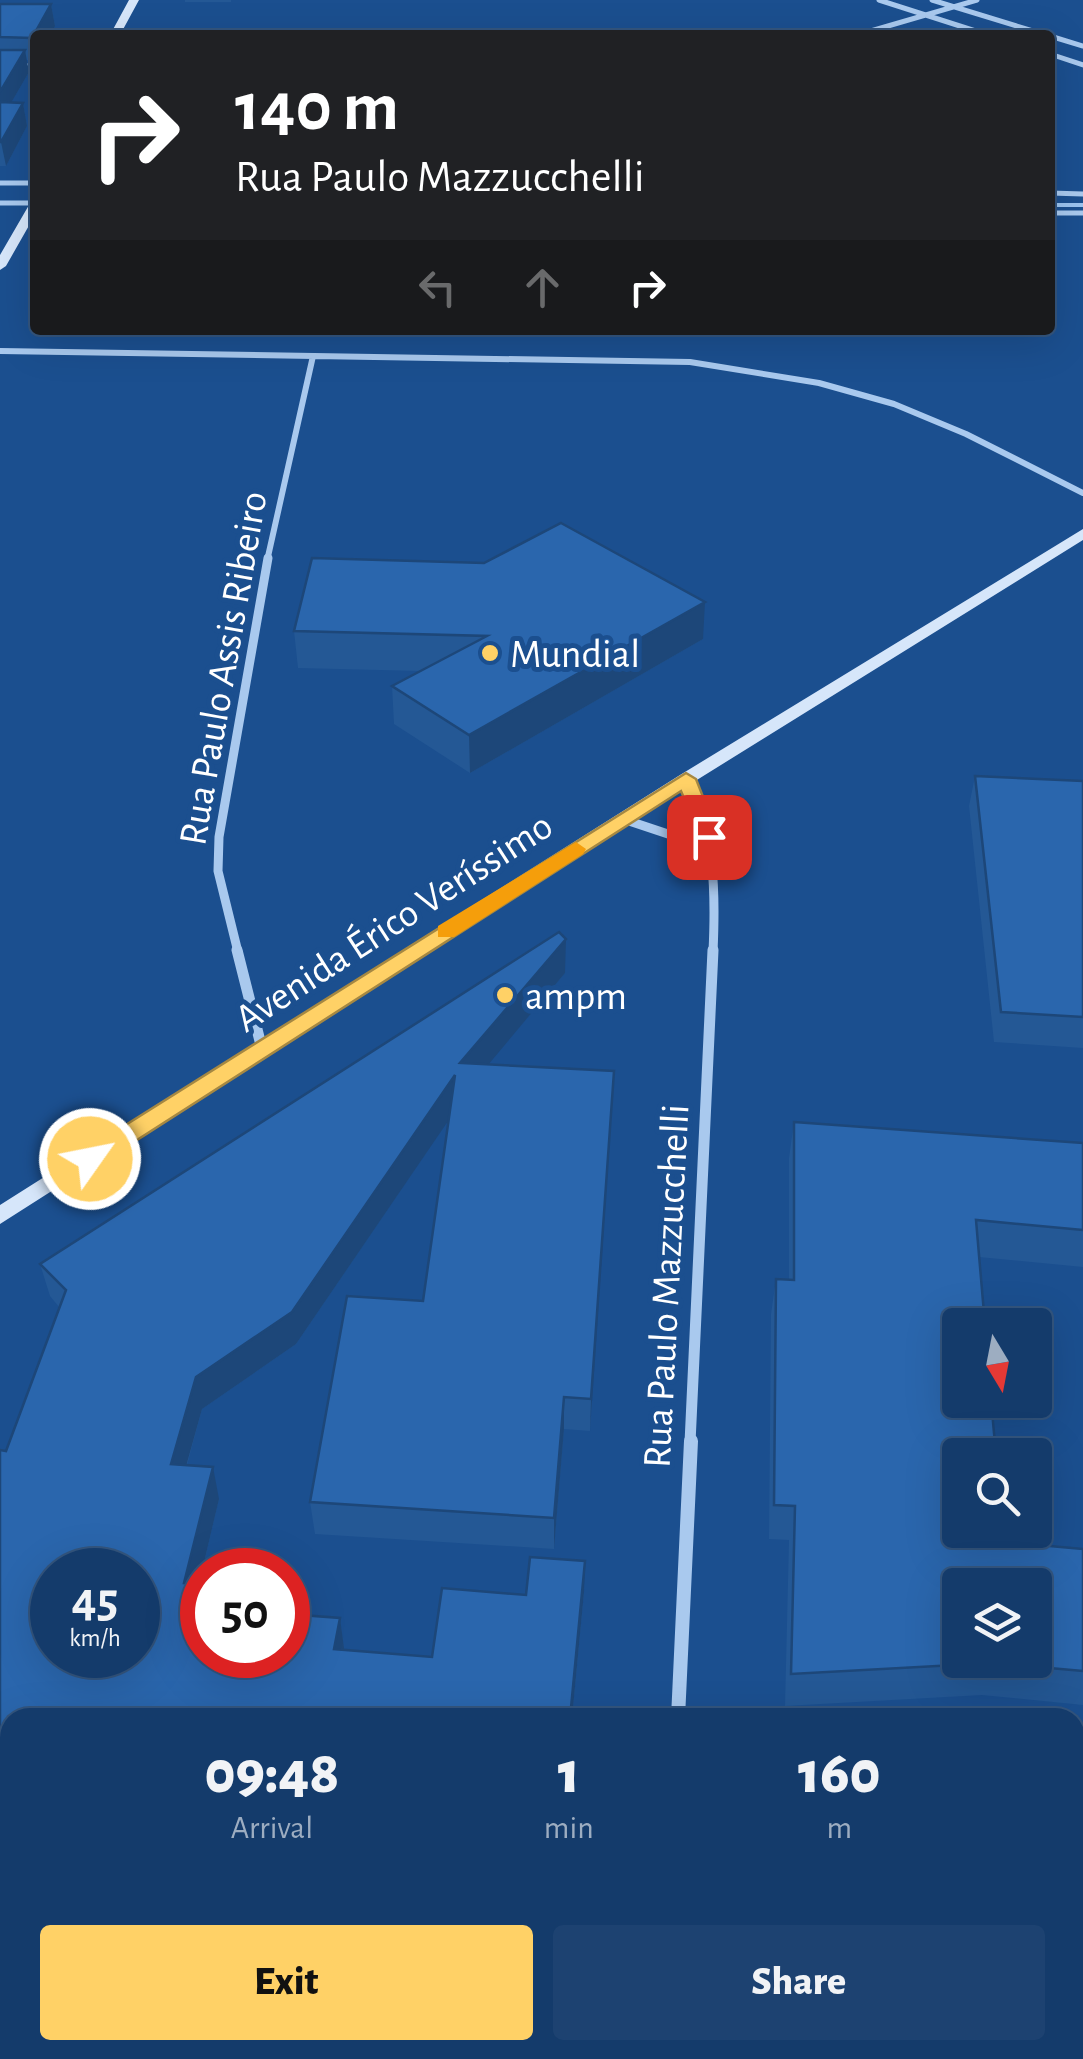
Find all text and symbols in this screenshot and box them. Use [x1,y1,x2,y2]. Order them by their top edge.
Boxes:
icon: right [70,70,200,200]
text: 140 m [235,73,399,143]
text: Rua Paulo Mazzucchelli [235,155,645,200]
icon: left [410,260,465,315]
icon: ahead [515,260,570,315]
icon: right [620,260,675,315]
street label: Rua Paulo Assis Ribeiro [173,488,275,848]
place label: Mundial [510,635,640,675]
marker: Mundial [479,642,501,664]
pin [667,795,752,880]
street label: Avenida Érico Veríssimo [226,802,560,1040]
icon: arrive [682,810,737,865]
place label: ampm [525,977,627,1017]
marker: ampm [494,984,516,1006]
street label: Rua Paulo Mazzucchelli [637,1103,696,1469]
position arrow [38,1107,142,1211]
north arrow [942,1308,1052,1418]
map controls [942,1308,1052,1678]
button: search [942,1438,1052,1548]
speed limit sign: 50 [180,1548,310,1678]
button: layers [942,1568,1052,1678]
text: 45 [72,1576,118,1626]
text: km/h [69,1626,121,1651]
text: 09:48 [204,1744,339,1804]
text: 1 [558,1744,580,1804]
text: 160 [798,1744,881,1804]
text: Arrival [231,1812,313,1844]
text: min [544,1812,594,1844]
text: m [827,1812,852,1844]
button: Exit [40,1925,533,2040]
button: Share [553,1925,1045,2040]

